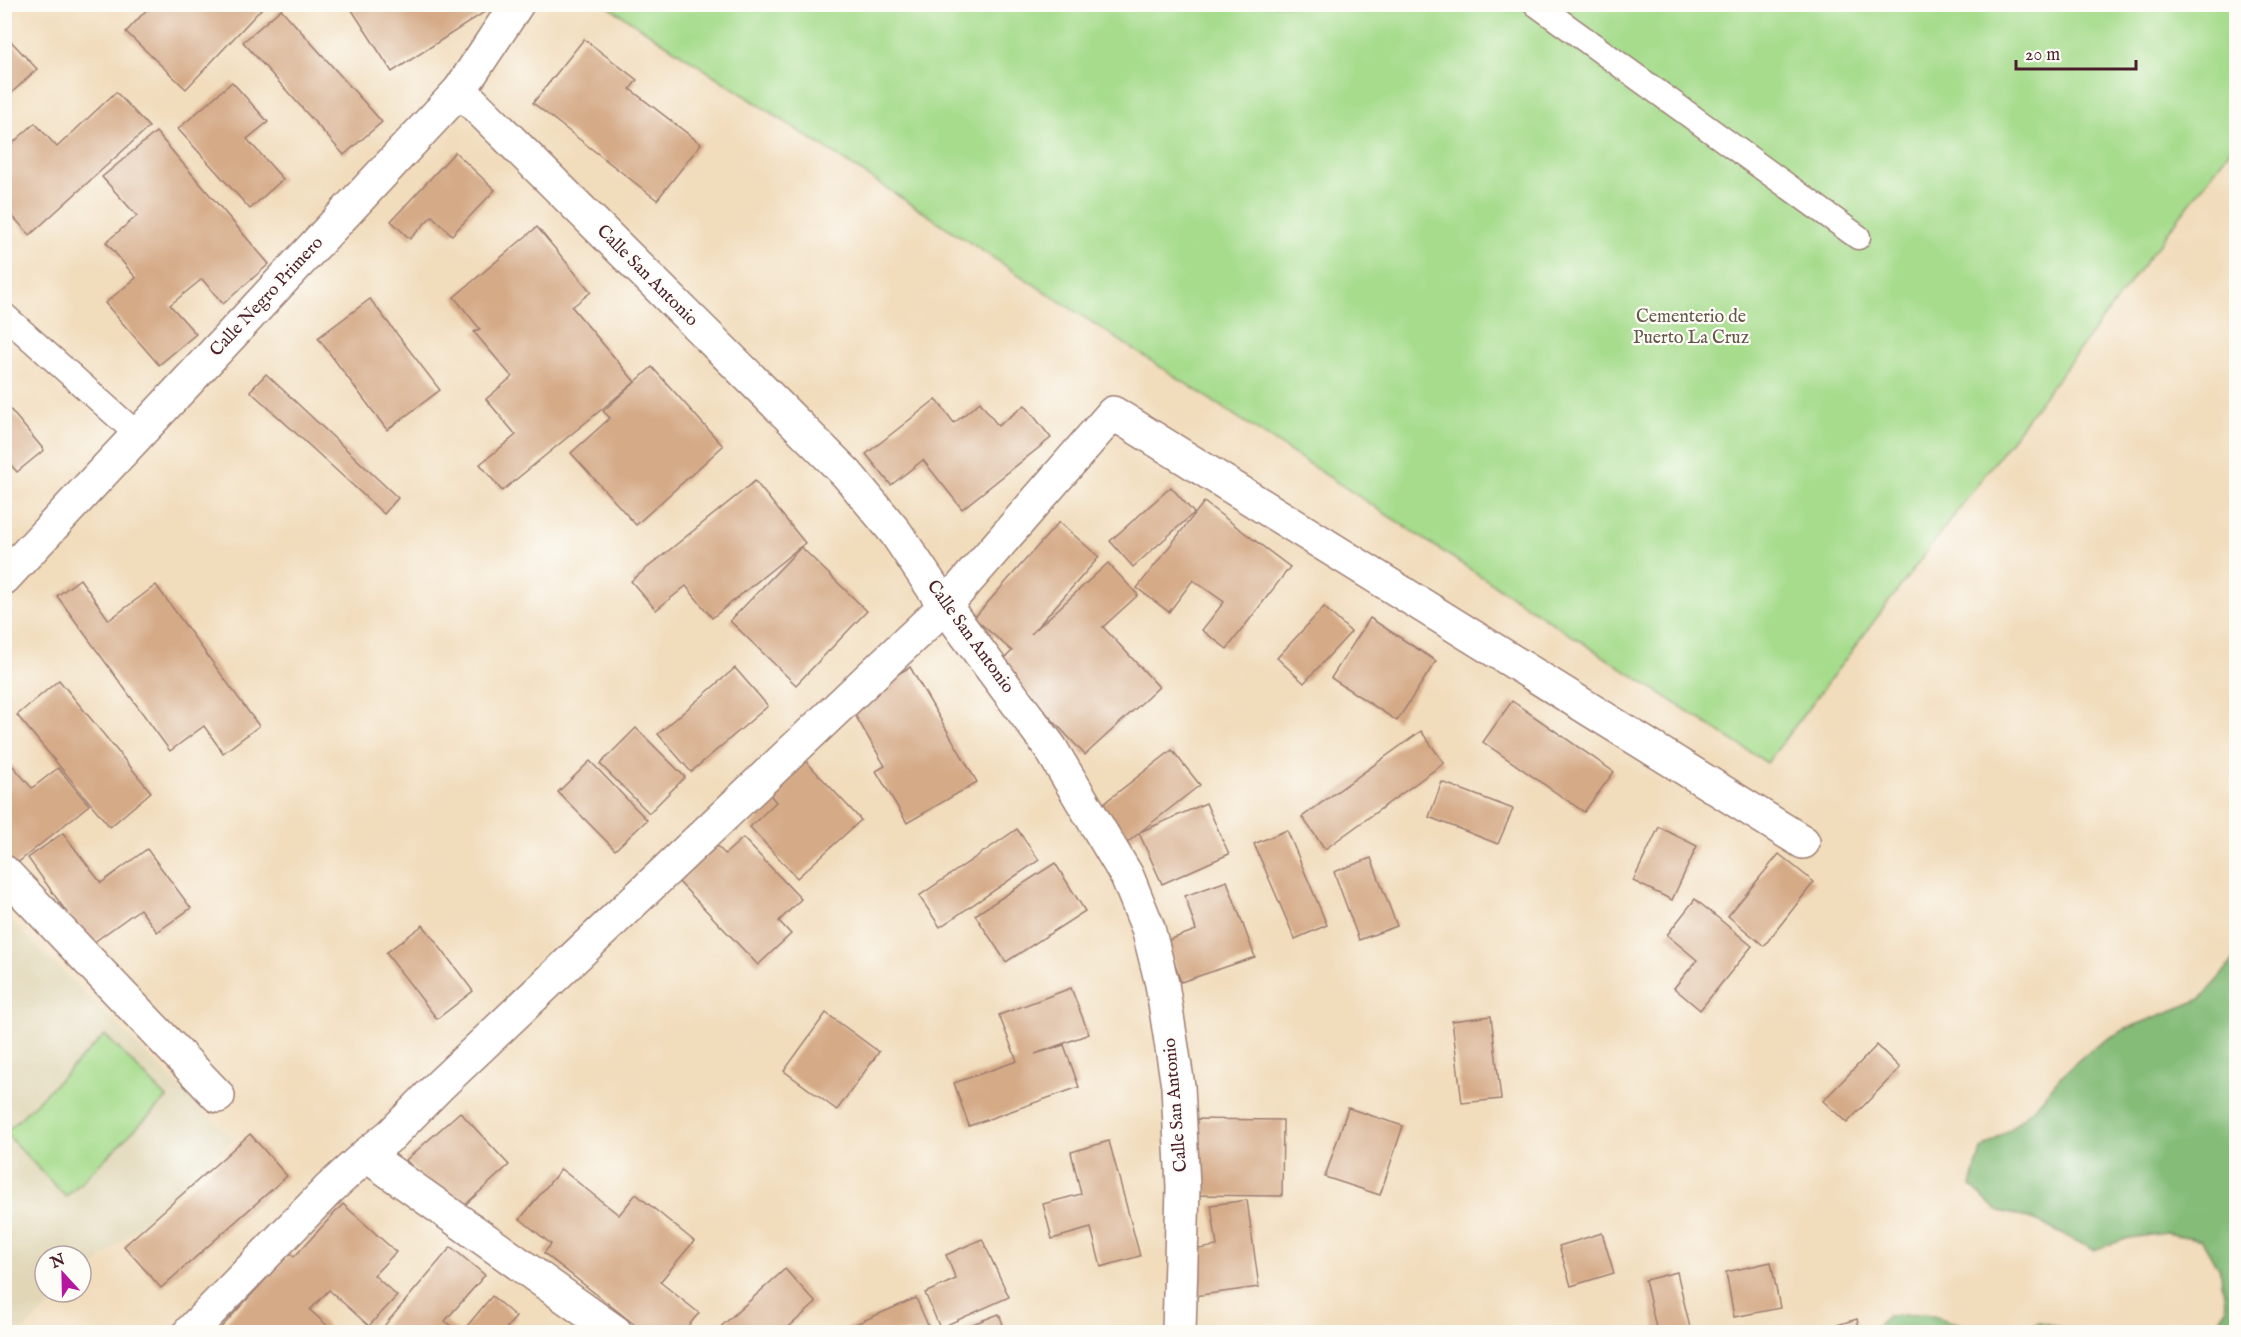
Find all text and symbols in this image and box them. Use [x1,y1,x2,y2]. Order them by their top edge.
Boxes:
scale bar [2016,33,2136,71]
text: 20 m [2025,44,2060,67]
street label: Calle San Antonio [591,220,703,332]
street label: Calle Negro Primero [205,232,329,362]
park label: Cementerio de Puerto La Cruz [1633,306,1749,350]
street label: Calle San Antonio [921,576,1019,698]
street label: Calle San Antonio [1159,1037,1193,1173]
north arrow [33,1244,93,1304]
text: N [47,1250,68,1274]

